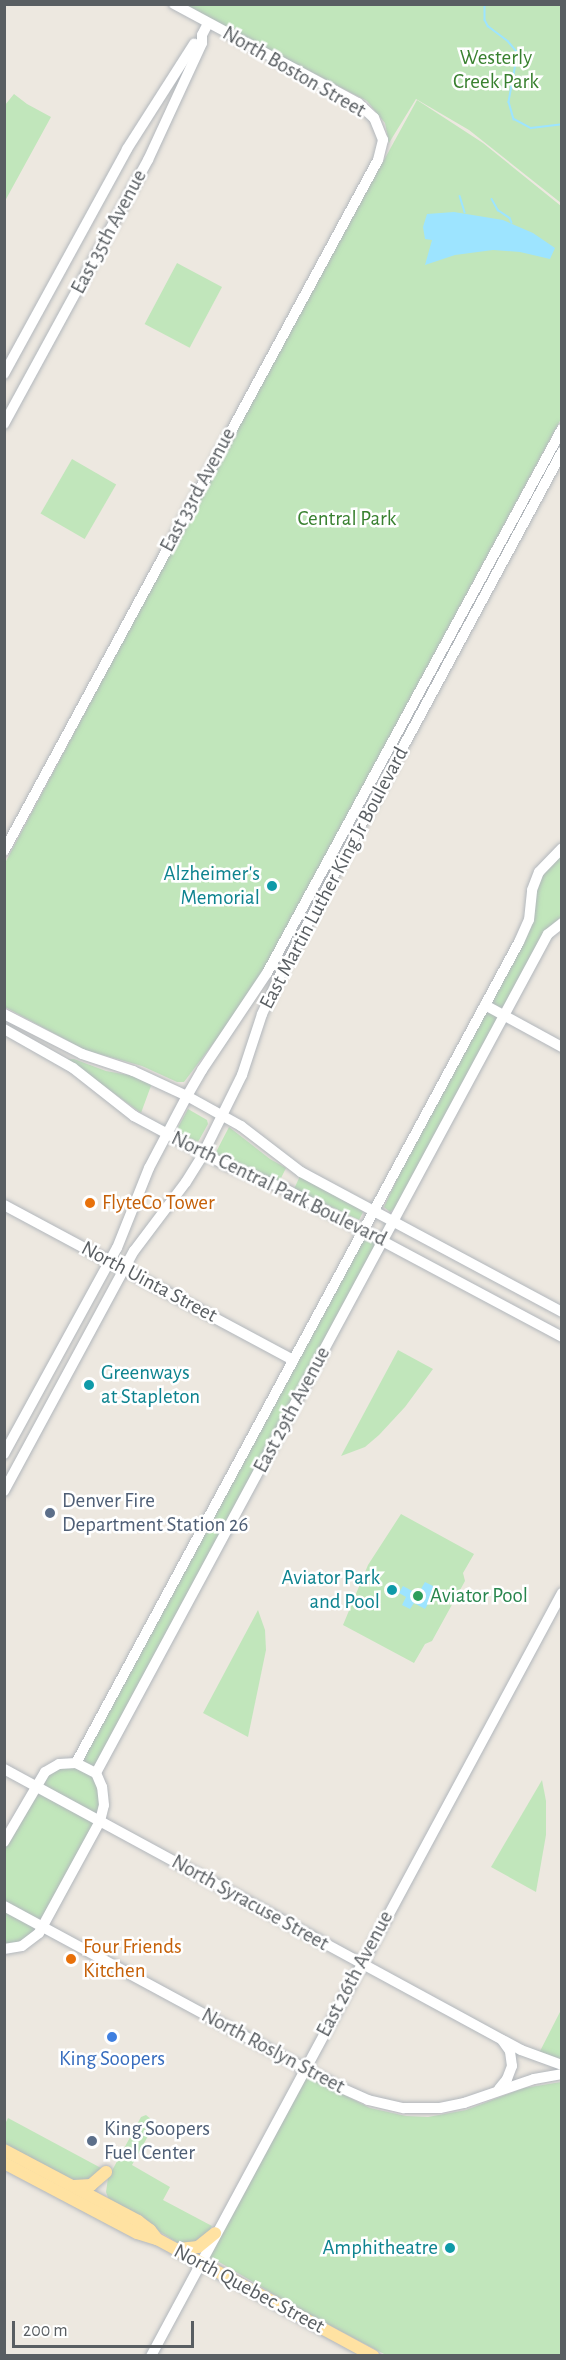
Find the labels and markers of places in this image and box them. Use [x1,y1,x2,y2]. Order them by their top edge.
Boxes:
place label: Alzheimer's Memorial [163,861,260,911]
marker: Alzheimer's Memorial [265,879,279,893]
place label: FlyteCo Tower [102,1190,215,1216]
marker: FlyteCo Tower [83,1196,97,1210]
place label: Greenways at Stapleton [101,1360,200,1410]
marker: Greenways at Stapleton [82,1378,96,1392]
place label: Denver Fire Department Station 26 [62,1488,248,1538]
marker: Denver Fire Department Station 26 [43,1506,57,1520]
place label: Aviator Park and Pool [282,1565,380,1615]
marker: Aviator Park and Pool [385,1583,399,1597]
place label: Aviator Pool [430,1583,528,1609]
marker: Aviator Pool [411,1589,425,1603]
place label: Four Friends Kitchen [83,1934,182,1984]
marker: Four Friends Kitchen [64,1952,78,1966]
marker: King Soopers [105,2030,119,2044]
place label: King Soopers [59,2046,165,2072]
place label: King Soopers Fuel Center [104,2116,210,2166]
marker: King Soopers Fuel Center [85,2134,99,2148]
place label: Amphitheatre [322,2235,438,2261]
marker: Amphitheatre [443,2241,457,2255]

